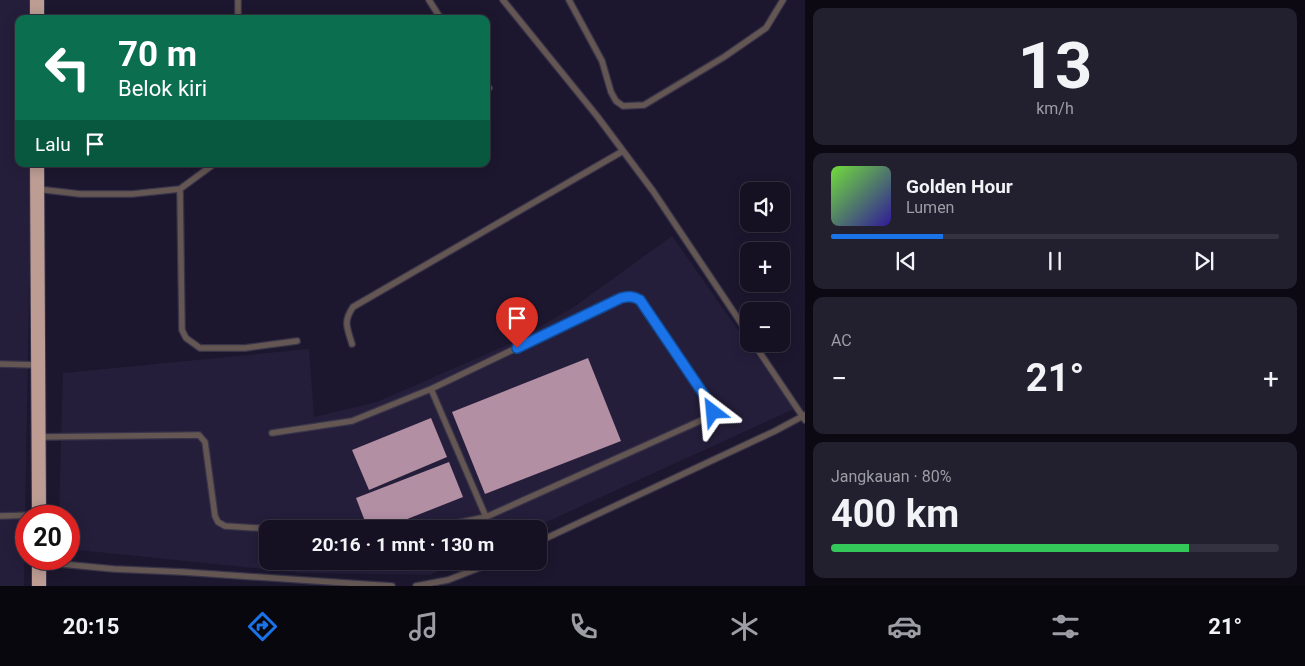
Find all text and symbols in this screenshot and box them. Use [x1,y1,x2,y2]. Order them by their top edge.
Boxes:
text: 13 [1018,28,1092,104]
text: 70 m [118,34,197,75]
icon: left [35,35,100,100]
text: Belok kiri [118,76,207,101]
text: km/h [1036,99,1074,118]
icon: arrive [81,130,109,158]
text: Lalu [35,133,71,156]
text: Golden Hour [906,175,1013,198]
map controls [740,182,790,352]
button: sound [740,182,790,232]
text: Lumen [906,198,954,217]
button: + [740,242,790,292]
icon: previous [892,247,920,275]
icon: pause [1041,247,1069,275]
icon: next [1190,247,1218,275]
pin [496,297,538,348]
button: − [740,302,790,352]
icon: arrive [503,304,531,332]
text: AC [831,331,852,350]
text: 21° [1026,356,1084,400]
text: − [831,362,847,395]
text: + [1263,362,1279,395]
position arrow [686,385,738,437]
text: Jangkauan · 80% [831,467,951,486]
text: 400 km [831,492,959,536]
speed limit sign: 20 [15,505,80,570]
text: 20:16 · 1 mnt · 130 m [312,533,494,556]
icon: directions [245,609,280,644]
icon: music [406,609,441,644]
icon: phone [566,609,601,644]
icon: climate [727,609,762,644]
icon: car [887,609,922,644]
icon: filters [1048,609,1083,644]
text: 20:15 [63,614,119,639]
text: 21° [1208,614,1242,639]

